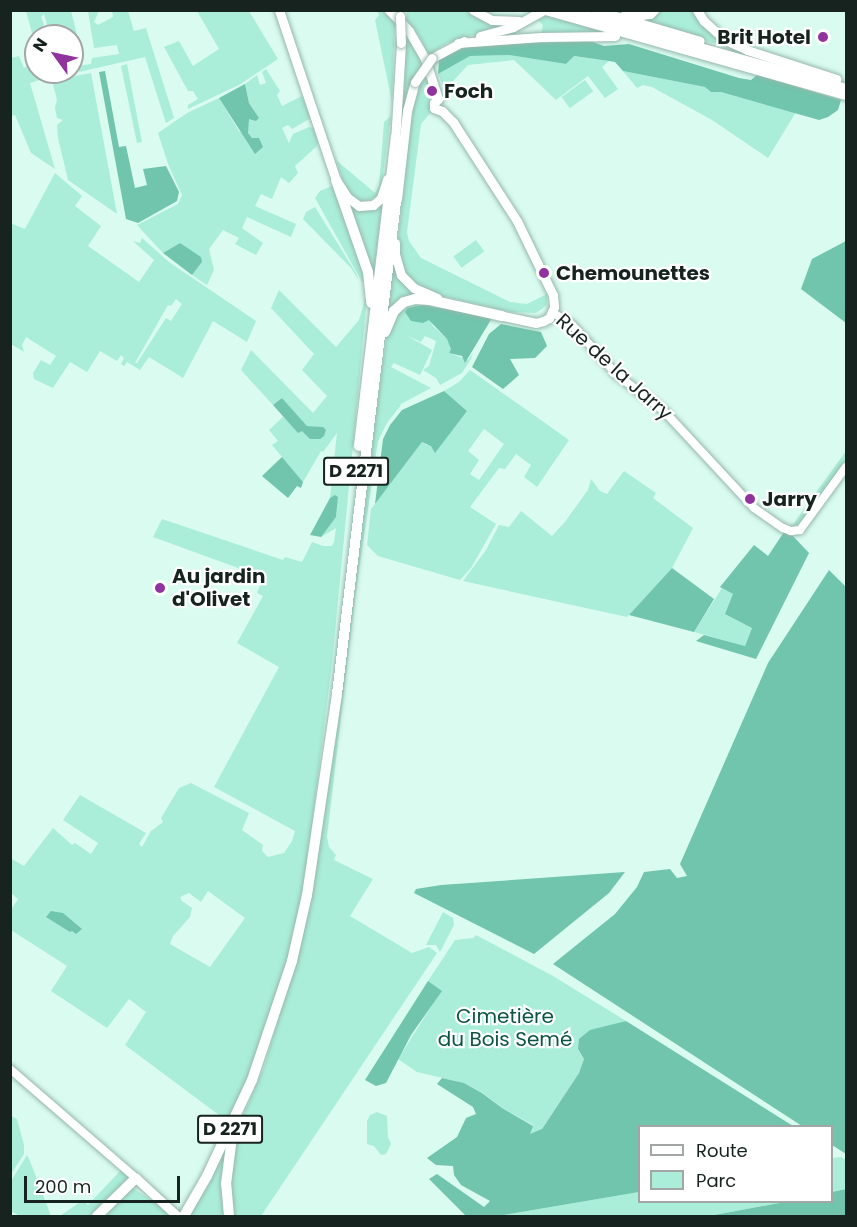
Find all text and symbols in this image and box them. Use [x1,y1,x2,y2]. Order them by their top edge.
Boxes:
north arrow [24,24,84,84]
place label: Brit Hotel [717,25,811,49]
marker: Brit Hotel [816,30,830,44]
text: N [27,34,53,56]
place label: Foch [444,79,493,103]
marker: Foch [425,84,439,98]
place label: Chemounettes [556,261,710,285]
marker: Chemounettes [537,266,551,280]
street label: Rue de la Jarry [551,309,677,425]
road number: D 2271 [323,456,389,486]
place label: Jarry [762,487,817,511]
marker: Jarry [743,492,757,506]
place label: Au jardin d'Olivet [172,564,265,611]
marker: Au jardin d'Olivet [153,581,167,595]
park label: Cimetière du Bois Semé [438,1004,572,1051]
road number: D 2271 [197,1114,263,1144]
legend [638,1125,833,1203]
text: Route [696,1138,748,1163]
scale bar [27,1164,183,1202]
text: Parc [696,1168,736,1193]
text: 200 m [35,1174,91,1199]

